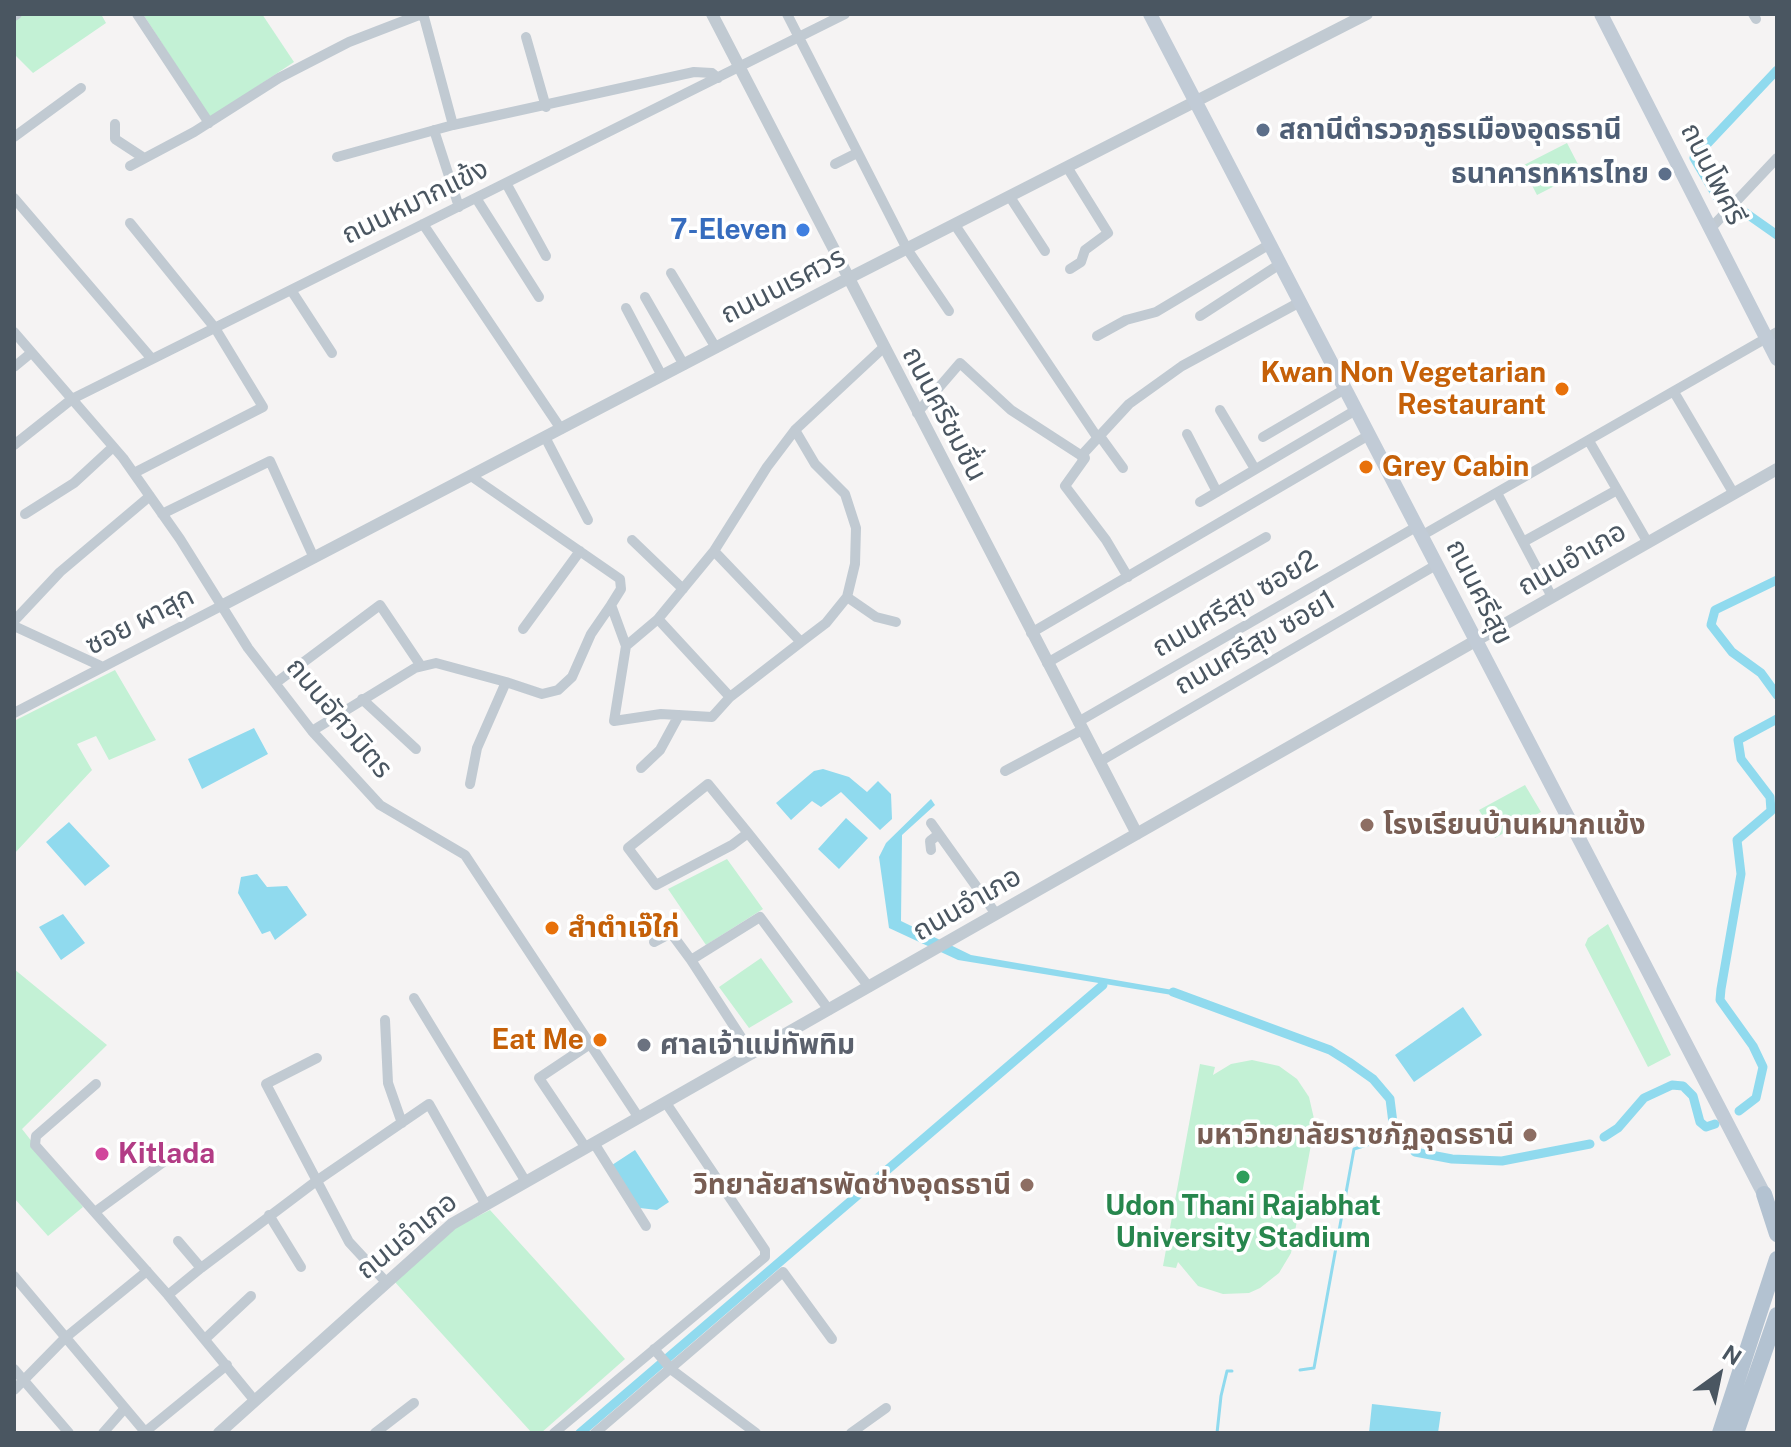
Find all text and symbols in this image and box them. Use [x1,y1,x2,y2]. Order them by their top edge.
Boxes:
place label: สถานีตำรวจภูธรเมืองอุดรธานี [1279,113,1622,147]
street label: ถนนโพศรี [1673,117,1753,231]
marker: สถานีตำรวจภูธรเมืองอุดรธานี [1254,121,1272,139]
street label: ถนนหมากแข้ง [336,152,494,252]
place label: ธนาคารทหารไทย [1451,157,1649,191]
marker: ธนาคารทหารไทย [1656,165,1674,183]
place label: 7-Eleven [670,213,787,247]
marker: 7-Eleven [794,221,812,239]
street label: ถนนนเรศวร [715,240,851,332]
street label: ถนนศรีชมชื่น [895,341,993,487]
place label: Kwan Non Vegetarian Restaurant [1261,356,1546,422]
marker: Kwan Non Vegetarian Restaurant [1553,380,1571,398]
place label: Grey Cabin [1382,450,1529,484]
marker: Grey Cabin [1357,458,1375,476]
street label: ถนนอำเภอ [1512,514,1632,604]
street label: ถนนศรีสุข [1438,534,1520,650]
street label: ถนนศรีสุข ซอย2 [1146,543,1324,665]
street label: ซอย ผาสุก [80,579,200,663]
street label: ถนนศรีสุข ซอย1 [1169,583,1341,703]
street label: ถนนอัศวมิตร [279,651,399,785]
place label: โรงเรียนบ้านหมากแข้ง [1383,808,1645,842]
marker: โรงเรียนบ้านหมากแข้ง [1358,816,1376,834]
street label: ถนนอำเภอ [907,859,1027,949]
place label: สำตำเจ๊ใก่ [568,911,679,945]
marker: สำตำเจ๊ใก่ [543,919,561,937]
place label: Eat Me [492,1023,584,1057]
place label: ศาลเจ้าแม่ทัพทิม [660,1028,855,1062]
marker: Eat Me [591,1031,609,1049]
marker: ศาลเจ้าแม่ทัพทิม [635,1036,653,1054]
place label: มหาวิทยาลัยราชภัฏอุดรธานี [1196,1118,1514,1152]
marker: มหาวิทยาลัยราชภัฏอุดรธานี [1521,1126,1539,1144]
place label: Kitlada [118,1137,215,1171]
marker: Kitlada [93,1145,111,1163]
place label: วิทยาลัยสารพัดช่างอุดรธานี [693,1168,1011,1202]
marker: Udon Thani Rajabhat University Stadium [1234,1168,1252,1186]
marker: วิทยาลัยสารพัดช่างอุดรธานี [1018,1176,1036,1194]
street label: ถนนอำเภอ [350,1185,464,1287]
place label: Udon Thani Rajabhat University Stadium [1105,1189,1381,1255]
north arrow [1679,1335,1759,1415]
text: N [1718,1339,1746,1370]

